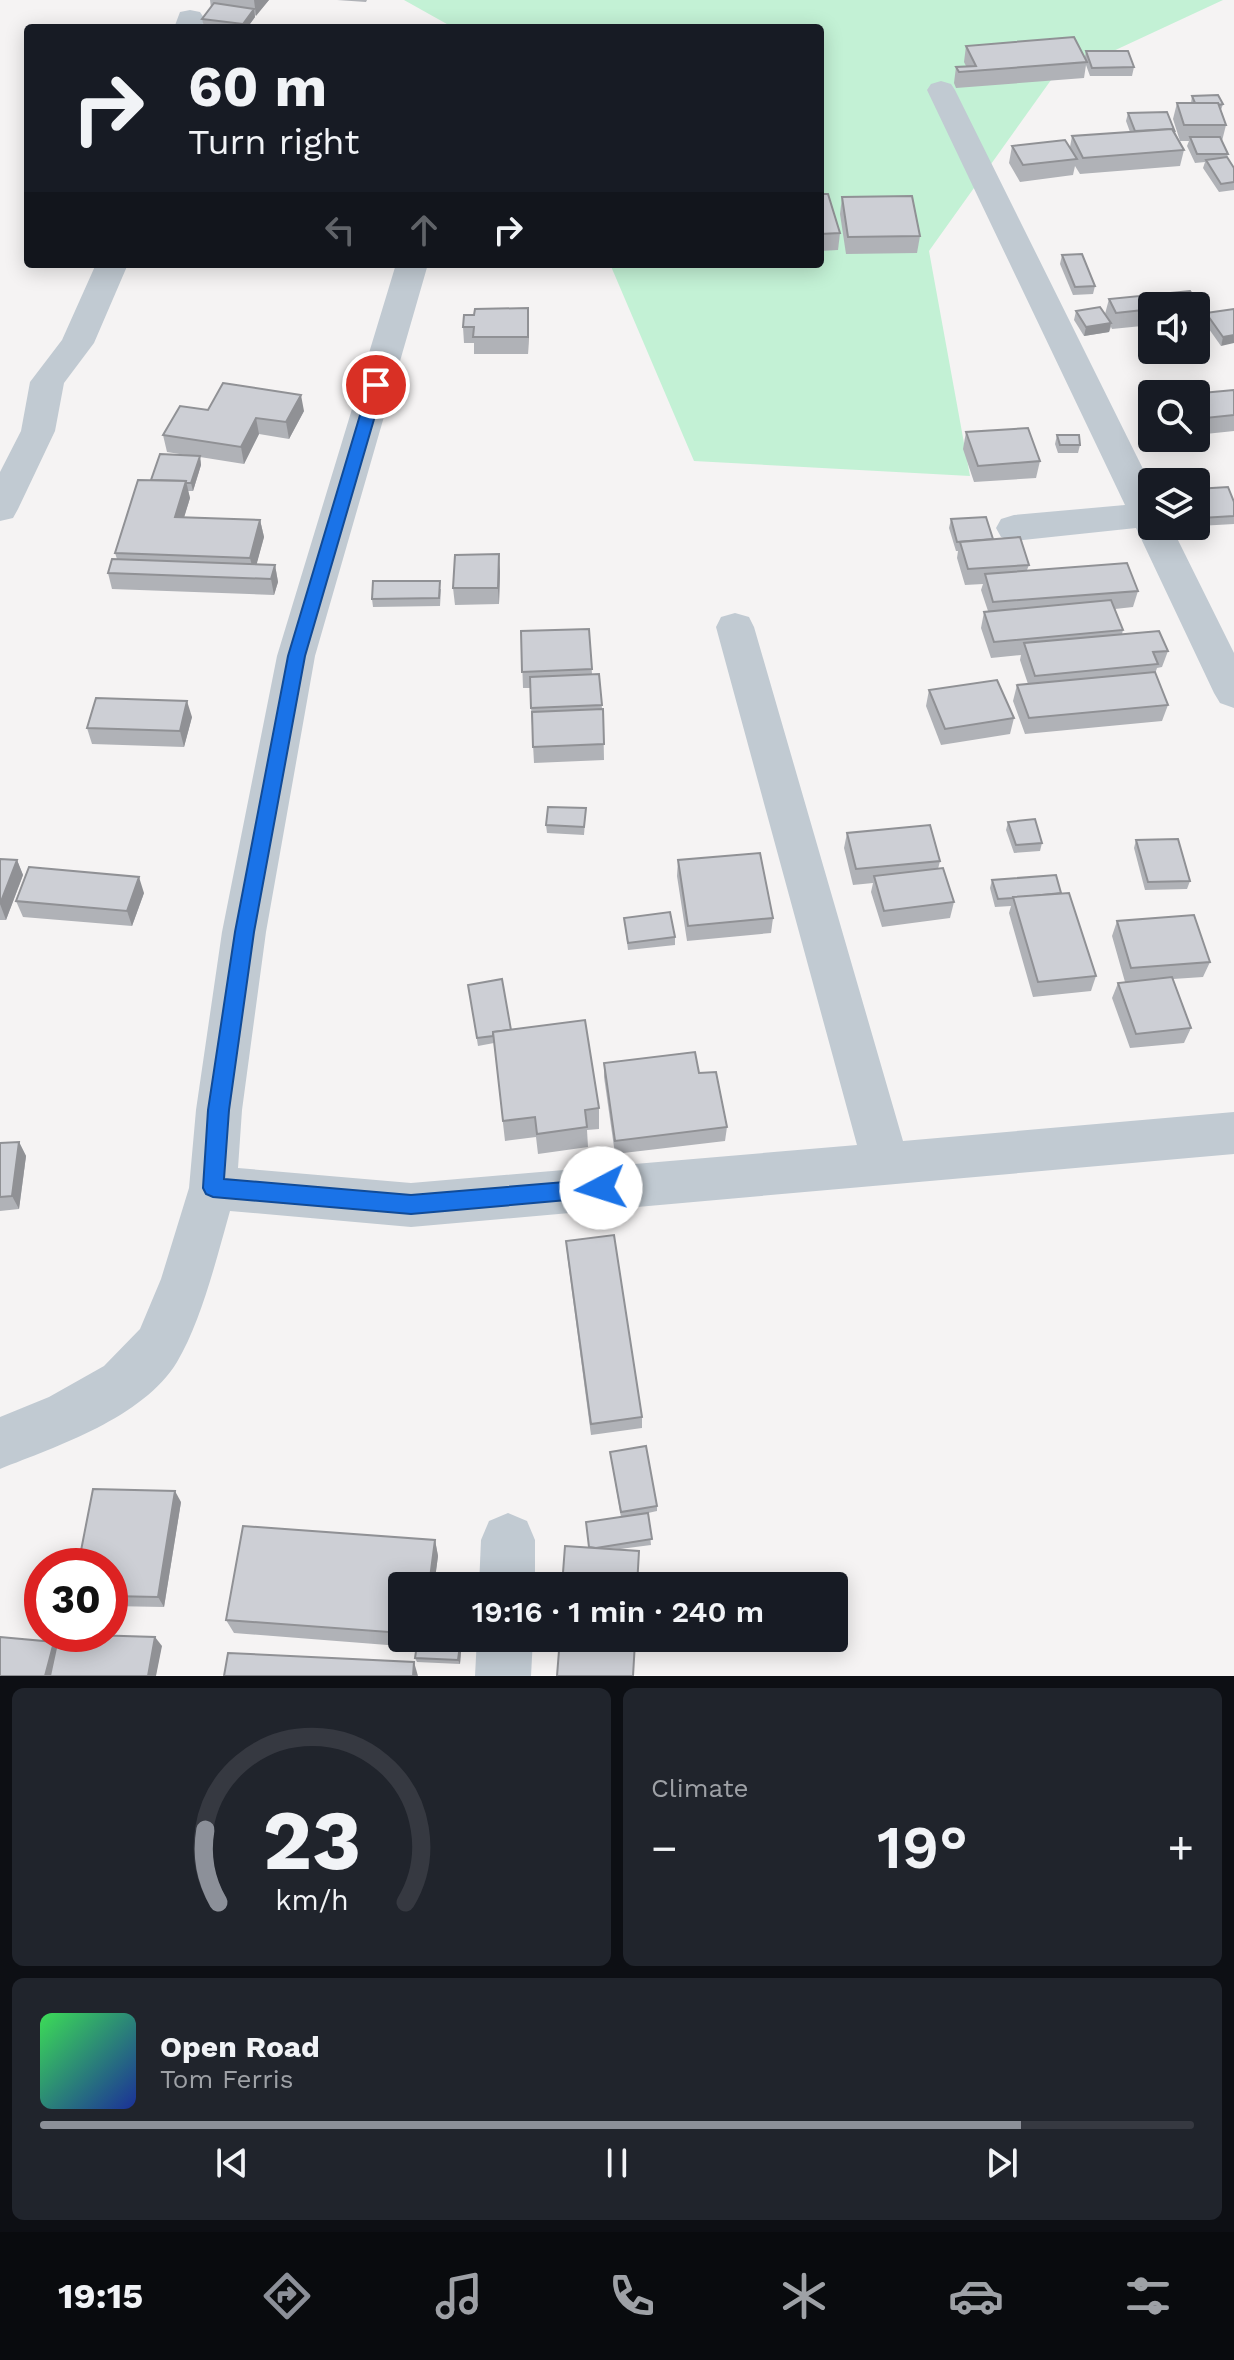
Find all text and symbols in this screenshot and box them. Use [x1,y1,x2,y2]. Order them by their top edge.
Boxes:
text: 60 m [188,54,327,120]
icon: right [56,56,160,160]
text: Turn right [188,121,359,163]
icon: left [318,208,362,252]
icon: ahead [402,208,446,252]
icon: right [486,208,530,252]
map controls [1138,292,1210,540]
button: sound [1138,292,1210,364]
pin [342,351,410,419]
icon: arrive [354,363,398,407]
button: search [1138,380,1210,452]
button: layers [1138,468,1210,540]
position arrow [559,1146,643,1230]
speed limit sign: 30 [24,1548,128,1652]
text: 19:16 · 1 min · 240 m [472,1594,764,1629]
text: Climate [651,1773,749,1803]
text: 23 [262,1792,361,1889]
text: 19° [877,1812,968,1883]
text: − [651,1822,678,1874]
text: + [1167,1822,1194,1874]
text: km/h [275,1883,348,1917]
text: Open Road [160,2029,320,2064]
text: Tom Ferris [160,2064,293,2094]
icon: previous [210,2141,254,2185]
icon: pause [595,2141,639,2185]
icon: next [980,2141,1024,2185]
icon: directions [259,2268,315,2324]
icon: music [431,2268,487,2324]
icon: phone [604,2268,660,2324]
icon: climate [776,2268,832,2324]
icon: car [948,2268,1004,2324]
icon: filters [1120,2268,1176,2324]
text: 19:15 [58,2275,143,2317]

